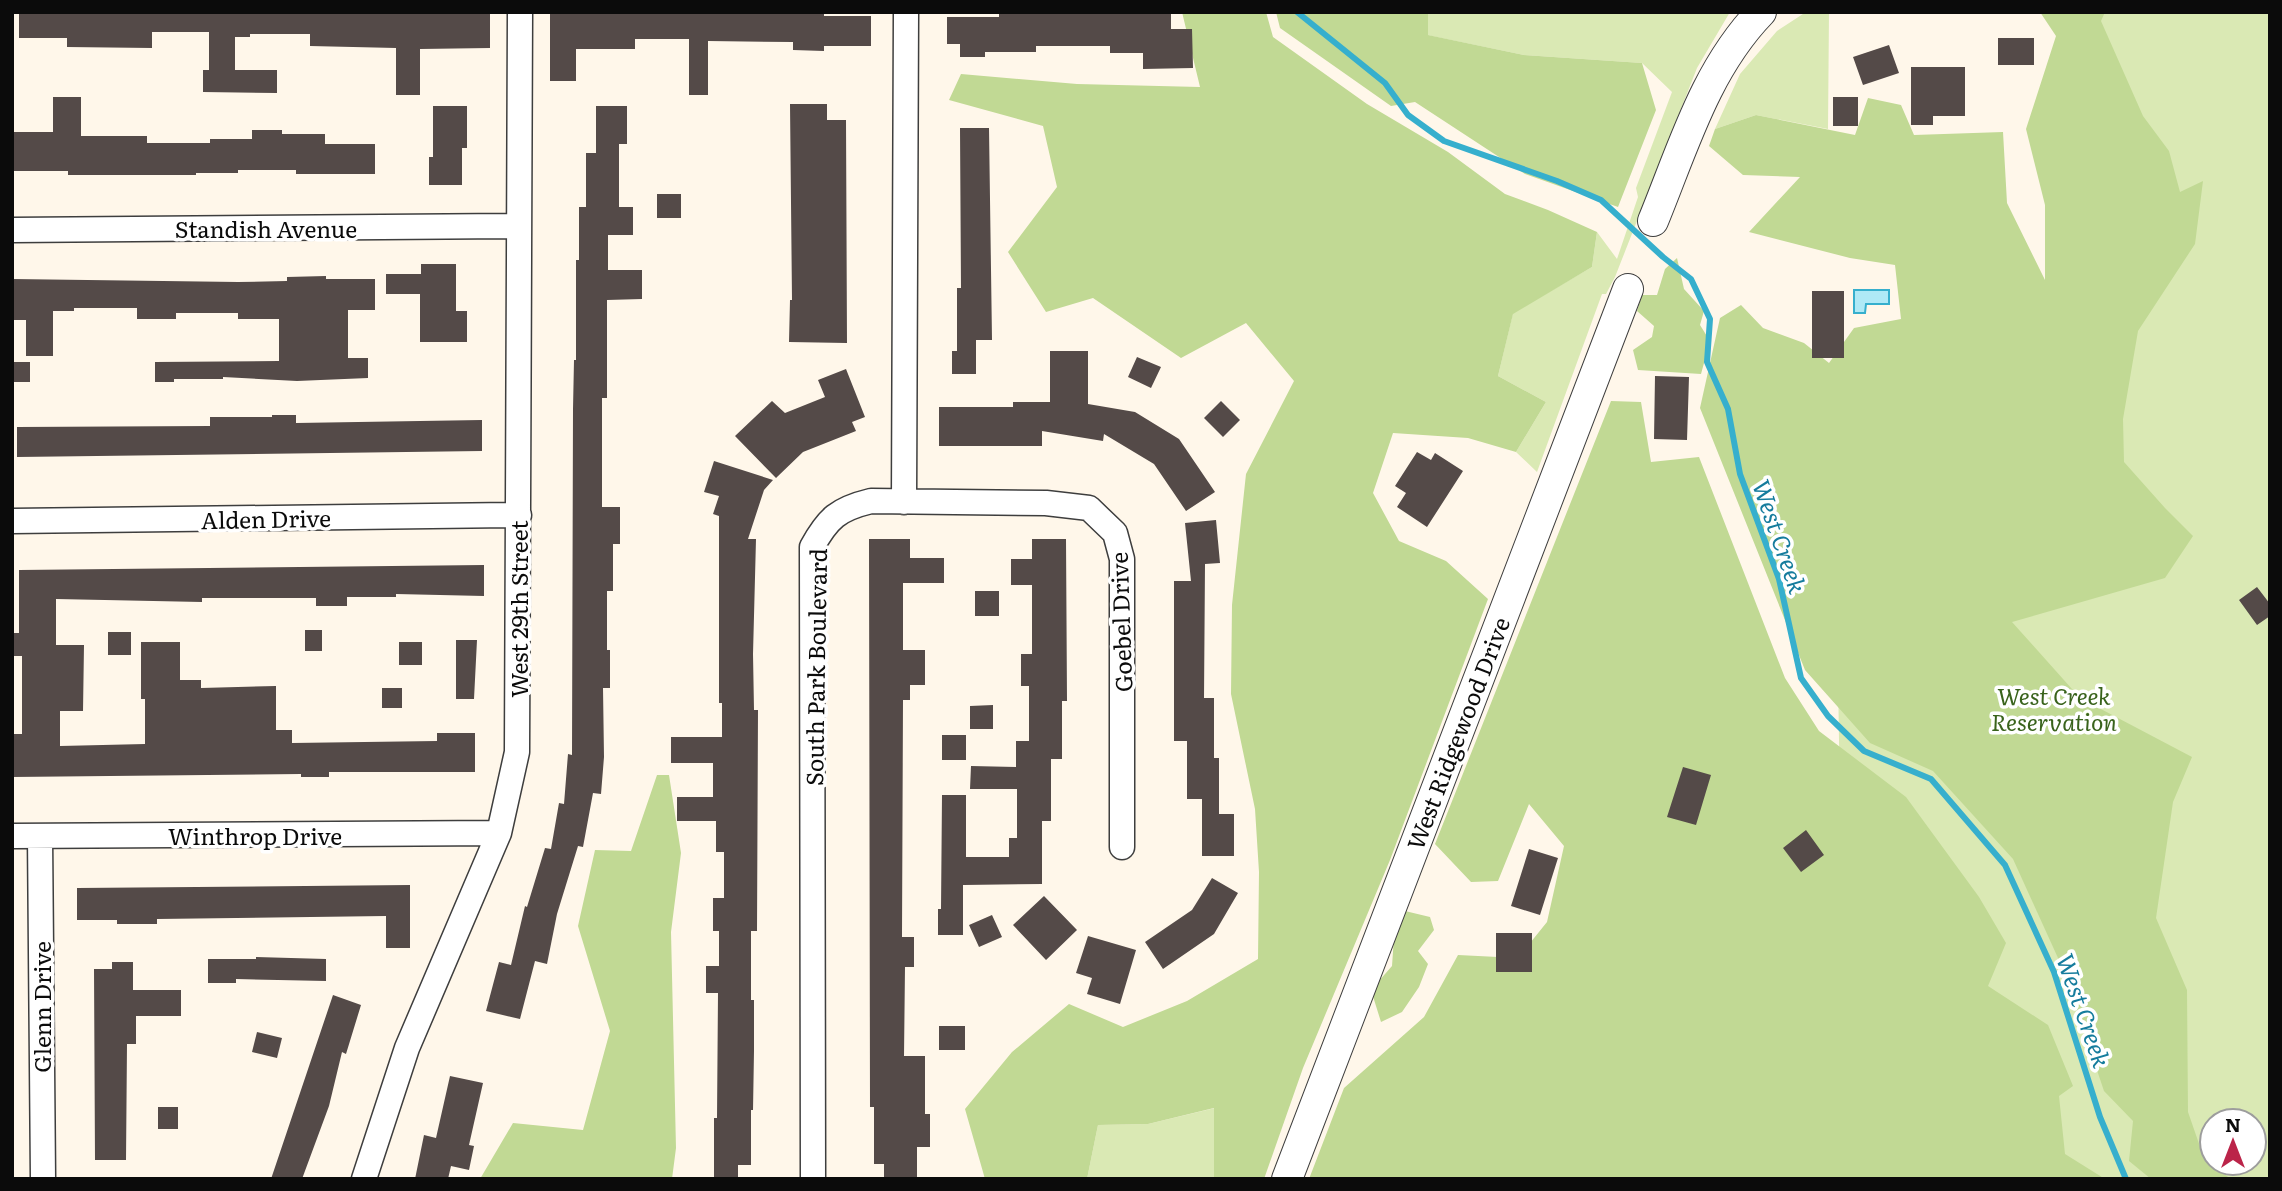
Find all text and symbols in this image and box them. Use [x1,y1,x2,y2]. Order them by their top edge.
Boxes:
street label: Standish Avenue [175,211,357,245]
water label: West Creek [1745,474,1817,598]
street label: Alden Drive [201,500,331,536]
street label: West 29th Street [501,520,535,698]
street label: South Park Boulevard [796,548,834,786]
street label: Goebel Drive [1101,551,1139,693]
street label: West Ridgewood Drive [1397,612,1517,854]
park label: West Creek Reservation [1991,678,2117,738]
street label: Winthrop Drive [168,818,342,852]
street label: Glenn Drive [24,941,58,1073]
water label: West Creek [2049,948,2121,1072]
north arrow [2198,1107,2268,1177]
text: N [2225,1110,2241,1138]

